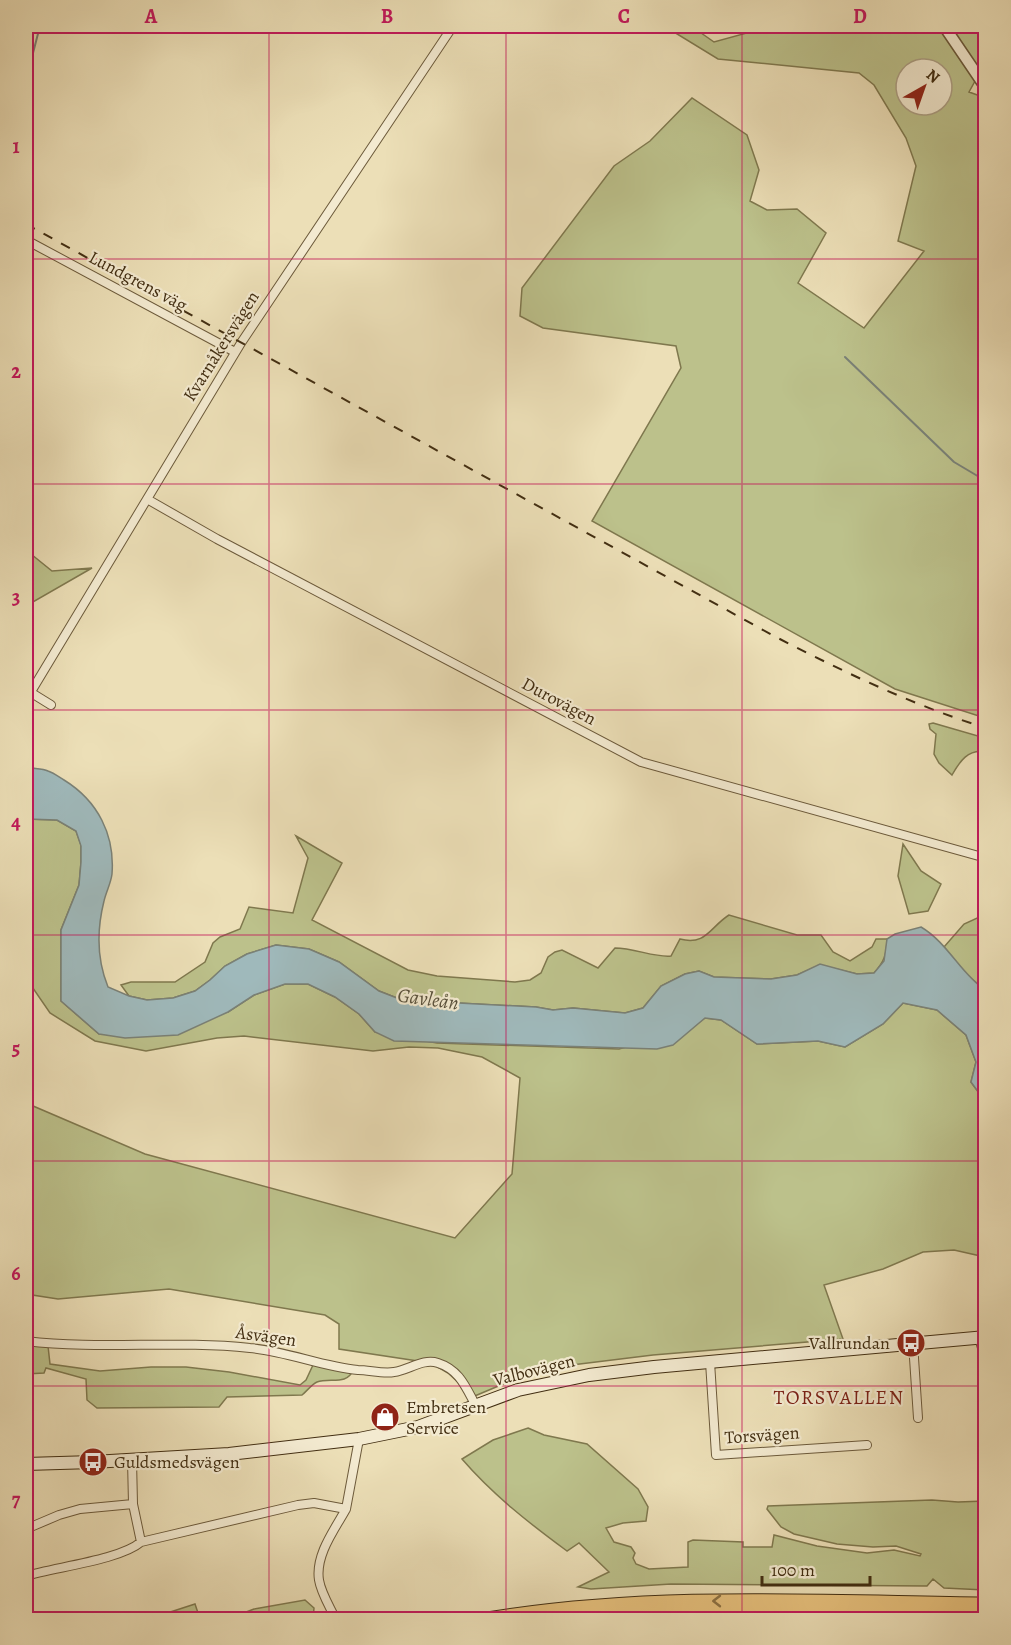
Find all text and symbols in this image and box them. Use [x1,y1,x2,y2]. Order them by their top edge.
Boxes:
text: A [144,3,158,30]
text: B [381,3,393,30]
text: C [618,3,630,30]
text: D [853,3,867,30]
north arrow [894,57,954,117]
text: N [921,64,945,89]
text: 1 [12,133,20,160]
street label: Lundgrens väg [85,245,191,317]
street label: Kvarnåkersvägen [177,286,265,406]
text: 2 [11,358,21,385]
text: 3 [12,584,20,611]
street label: Durovägen [518,671,600,731]
text: 4 [11,809,21,836]
water label: Gavleån [396,981,460,1017]
text: 5 [12,1035,20,1062]
text: 6 [11,1260,21,1287]
street label: Åsvägen [233,1320,298,1352]
bus stop icon: Vallrundan [895,1327,927,1359]
place label: Vallrundan [808,1331,890,1355]
street label: Valbovägen [490,1348,577,1392]
district label: TORSVALLEN [773,1384,905,1411]
place label: Embretsen Service [406,1395,486,1440]
shop icon: Embretsen Service [369,1401,401,1433]
street label: Torsvägen [724,1420,800,1450]
bus stop icon: Guldsmedsvägen [77,1446,109,1478]
place label: Guldsmedsvägen [114,1450,240,1474]
text: 7 [12,1486,21,1513]
scale bar [762,1549,870,1587]
text: 100 m [771,1558,815,1582]
one-way arrow [713,1595,722,1607]

